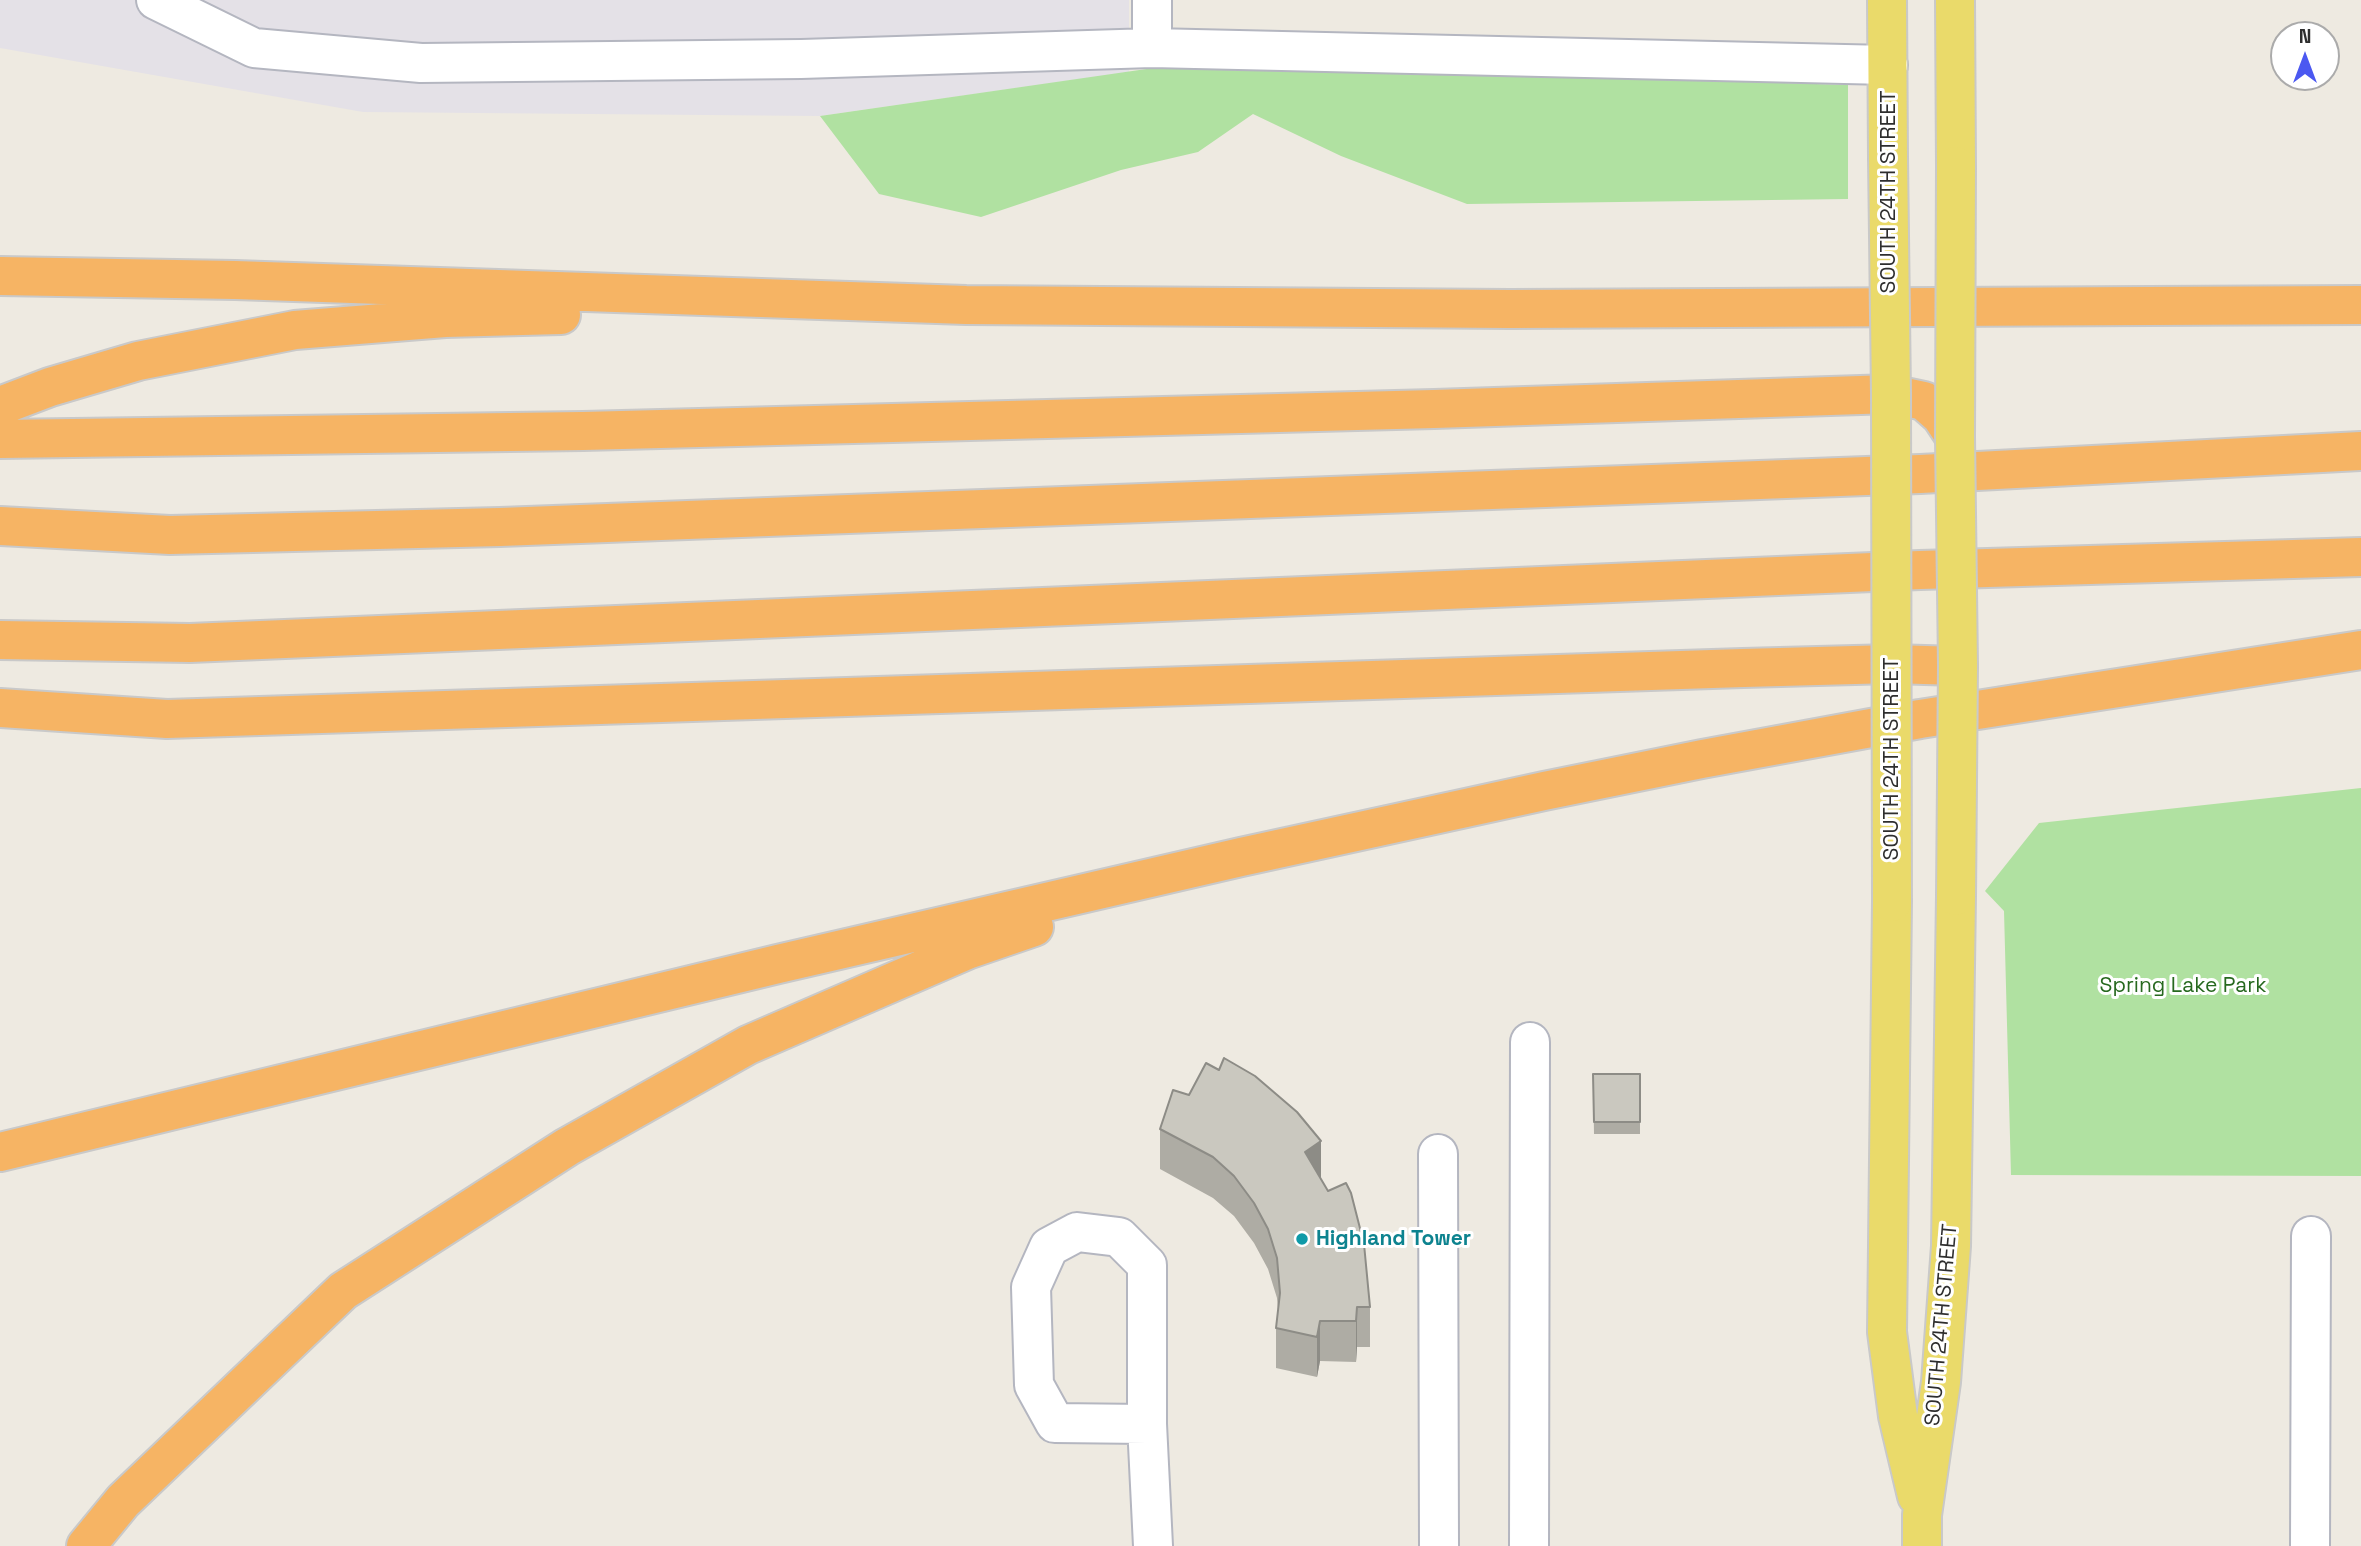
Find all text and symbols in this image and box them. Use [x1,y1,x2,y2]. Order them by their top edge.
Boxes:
north arrow [2270,21,2340,91]
text: N [2299,24,2311,49]
street label: SOUTH 24TH STREET [1876,91,1902,293]
street label: SOUTH 24TH STREET [1879,658,1905,860]
park label: Spring Lake Park [2100,973,2266,999]
street label: SOUTH 24TH STREET [1921,1223,1963,1427]
place label: Highland Tower [1316,1226,1471,1252]
marker: Highland Tower [1294,1231,1310,1247]

